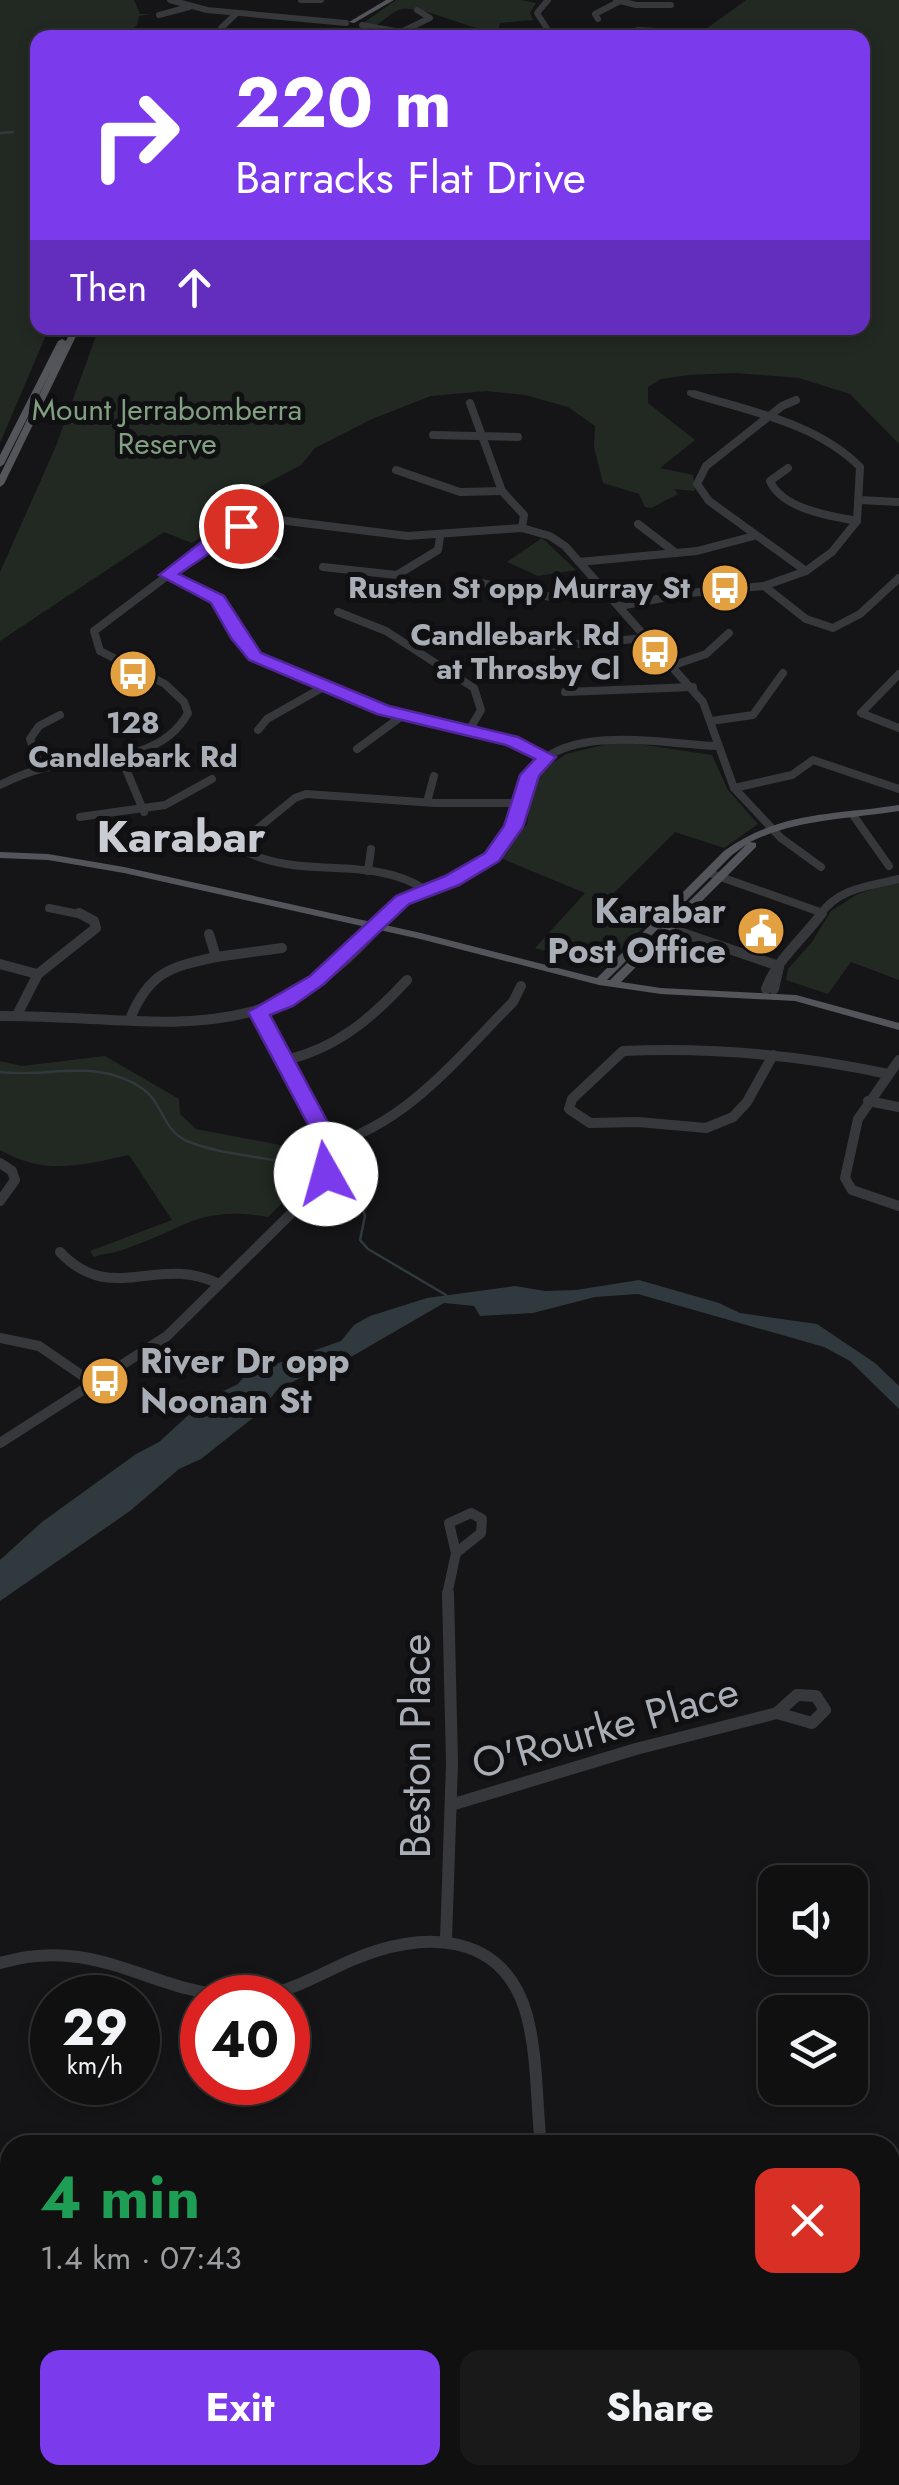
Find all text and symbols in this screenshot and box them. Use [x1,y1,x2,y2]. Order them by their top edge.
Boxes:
text: 220 m [235,52,452,153]
icon: right [70,70,200,200]
text: Barracks Flat Drive [235,145,586,210]
text: Then [70,260,147,315]
icon: ahead [167,260,222,315]
park label: Mount Jerrabomberra Reserve [32,388,302,465]
pin [199,484,284,569]
icon: arrive [214,499,269,554]
bus stop icon: Rusten St opp Murray St [699,562,751,614]
place label: Rusten St opp Murray St [348,566,690,609]
place label: Candlebark Rd at Throsby Cl [411,613,620,690]
bus stop icon: Candlebark Rd at Throsby Cl [629,626,681,678]
bus stop icon: 128 Candlebark Rd [107,648,159,700]
place label: 128 Candlebark Rd [28,701,238,778]
district label: Karabar [97,804,266,869]
place label: Karabar Post Office [547,886,727,976]
public building icon: Karabar Post Office [735,905,787,957]
position arrow [274,1122,378,1226]
place label: River Dr opp Noonan St [140,1336,350,1426]
bus stop icon: River Dr opp Noonan St [79,1355,131,1407]
street label: Beston Place [385,1634,446,1858]
street label: O'Rourke Place [465,1660,746,1795]
map controls [758,1865,868,2105]
button: sound [758,1865,868,1975]
speed limit sign: 40 [180,1975,310,2105]
text: 29 [62,1991,128,2064]
button: layers [758,1995,868,2105]
text: km/h [67,2047,123,2083]
text: 4 min [40,2154,200,2241]
button: close [755,2168,860,2273]
text: 1.4 km · 07:43 [40,2235,242,2281]
button: Exit [40,2350,440,2465]
button: Share [460,2350,860,2465]

